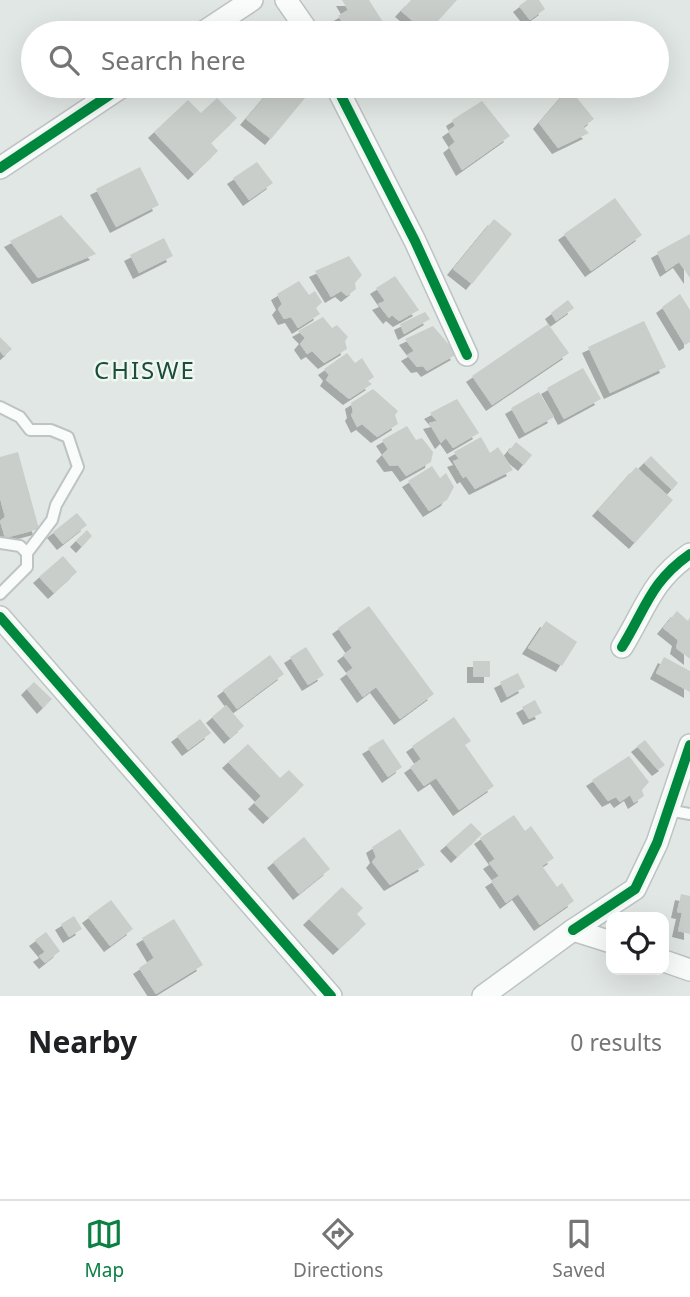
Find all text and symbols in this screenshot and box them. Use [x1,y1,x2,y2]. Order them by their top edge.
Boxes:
search box [21,21,669,98]
icon: search [45,41,83,79]
text: Search here [101,42,246,78]
district label: CHISWE [94,353,196,386]
map controls [606,912,669,975]
button: locate [606,912,669,975]
text: Nearby [28,1021,137,1062]
text: 0 results [570,1026,662,1058]
tab: Map [85,1215,124,1283]
tab: Directions [293,1215,383,1283]
tab: Saved [552,1215,605,1283]

